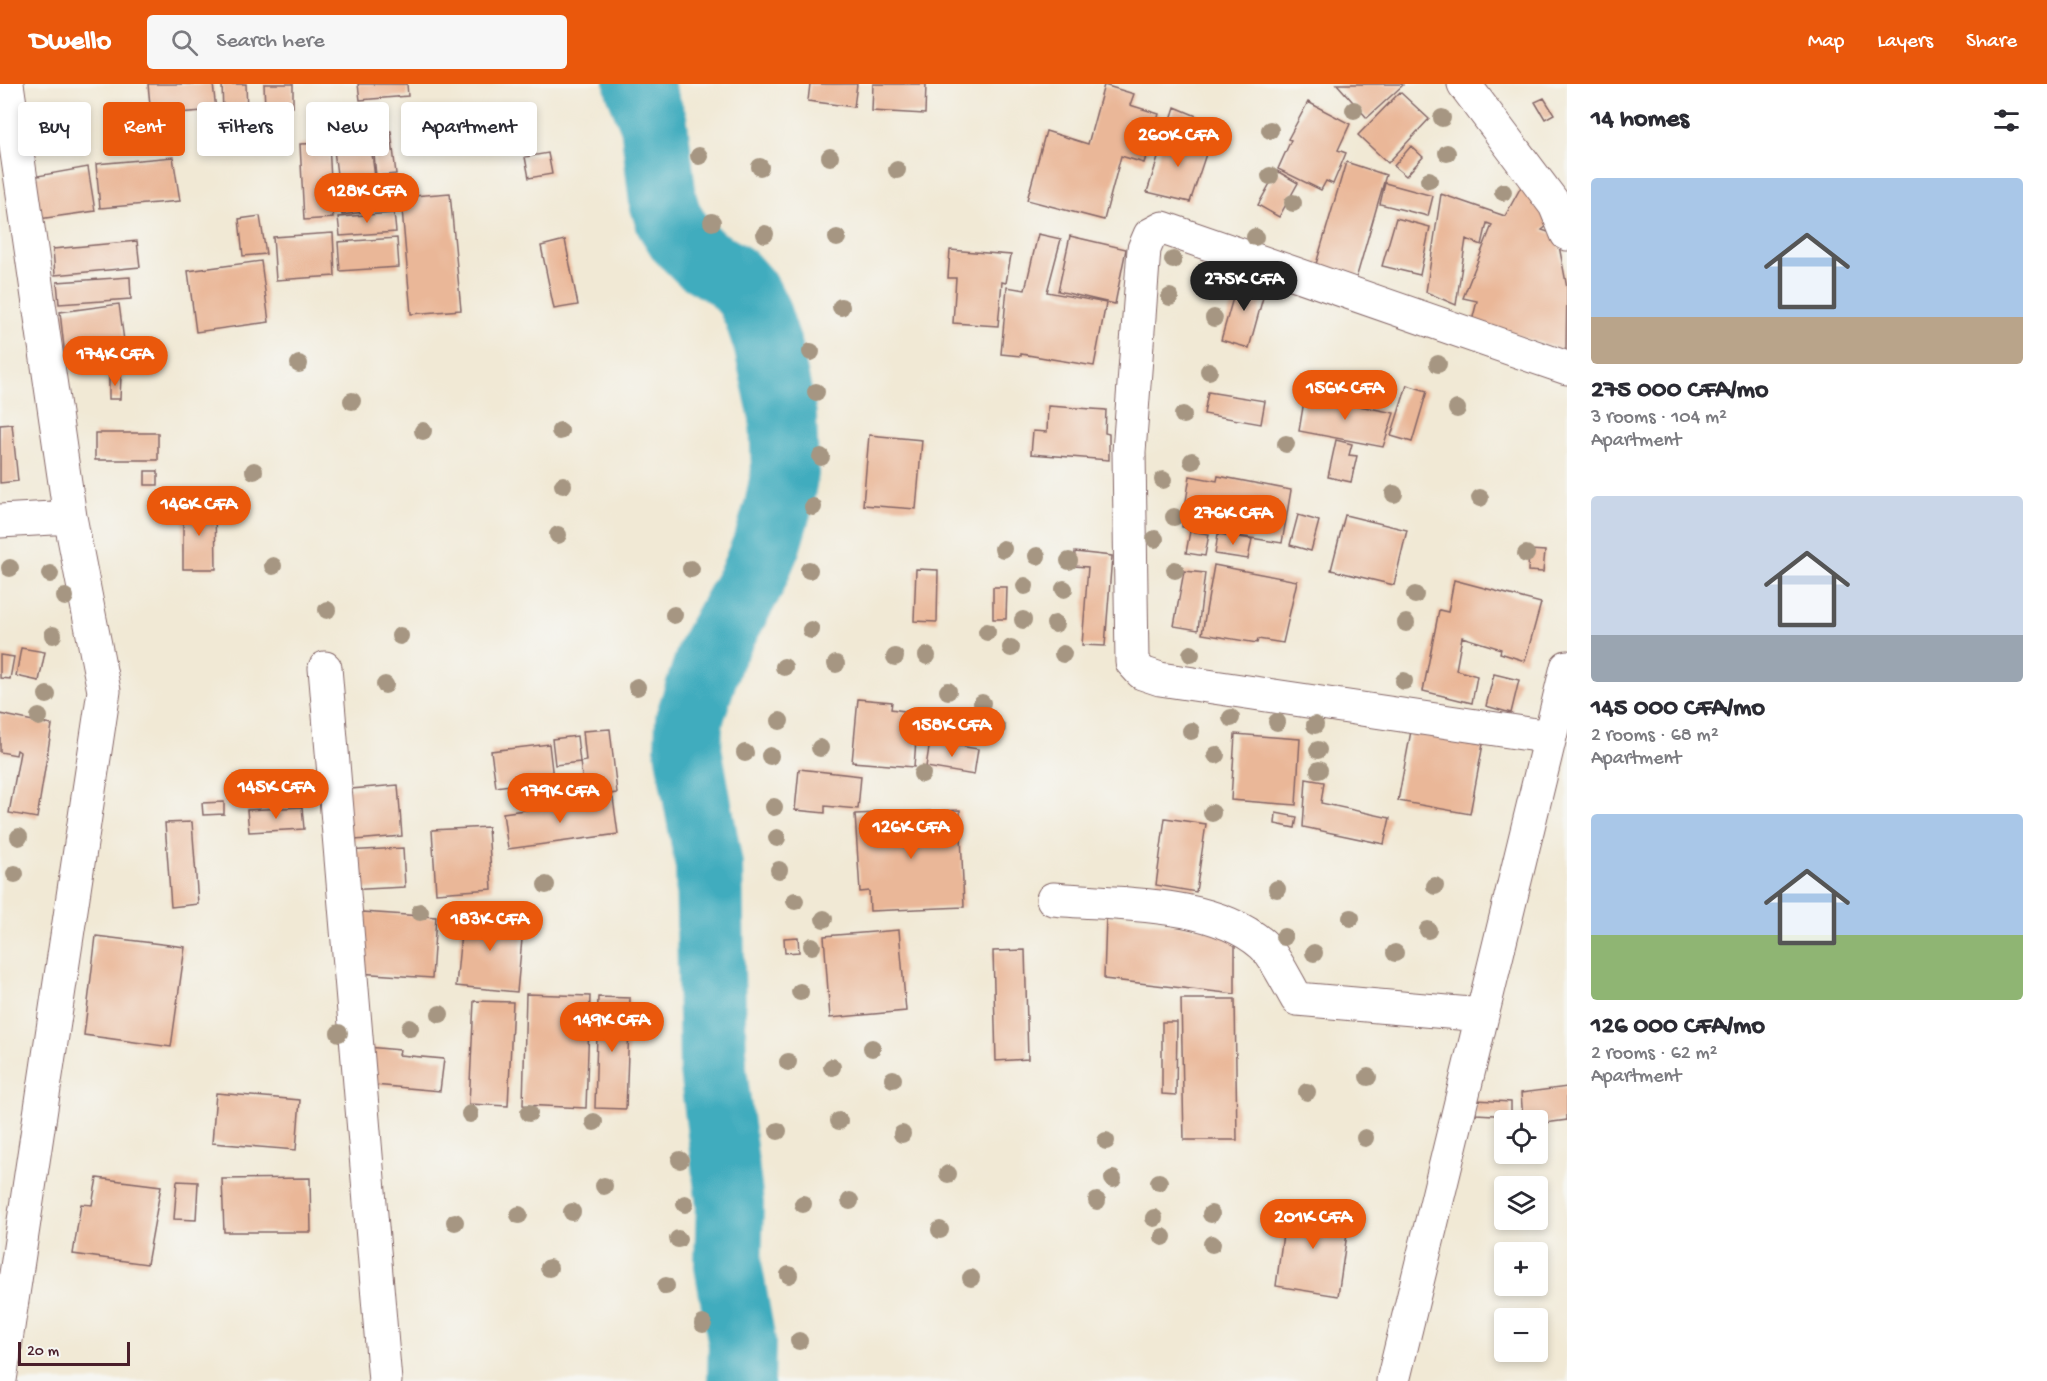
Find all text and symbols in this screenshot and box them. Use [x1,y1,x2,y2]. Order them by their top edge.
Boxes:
search box [147,15,567,69]
text: Dwello [30,26,111,59]
icon: search [168,26,201,59]
text: Search here [216,29,325,55]
text: Map [1808,30,1844,55]
text: Layers [1877,30,1933,55]
text: Share [1966,30,2017,55]
chip: Buy [18,102,91,156]
chip: Rent [103,102,185,156]
chip: Filters [197,102,294,156]
chip: New [306,102,389,156]
chip: Apartment [401,102,537,156]
icon: filters [1990,104,2023,137]
text: 14 homes [1591,105,1689,136]
pin: 260K CFA [1116,117,1240,168]
text: 260K CFA [1138,125,1218,148]
pin: 128K CFA [305,173,429,224]
text: 128K CFA [328,181,406,204]
icon: home [1753,217,1861,325]
pin: 275K CFA [1182,261,1306,312]
text: 275K CFA [1204,269,1284,292]
pin: 174K CFA [53,336,177,387]
text: 174K CFA [77,344,153,367]
pin: 156K CFA [1283,370,1407,421]
text: 275 000 CFA/mo [1591,376,1769,407]
text: 156K CFA [1306,378,1384,401]
text: 3 rooms · 104 m² [1591,407,1727,430]
text: Apartment [1591,430,1681,453]
pin: 146K CFA [137,486,261,537]
text: 146K CFA [161,494,237,517]
pin: 276K CFA [1171,495,1295,546]
text: 276K CFA [1194,503,1272,526]
icon: home [1753,535,1861,643]
text: 145 000 CFA/mo [1591,694,1765,725]
pin: 158K CFA [890,707,1014,758]
text: 158K CFA [913,715,991,738]
text: 2 rooms · 68 m² [1591,725,1719,748]
text: Apartment [1591,748,1681,771]
pin: 145K CFA [214,769,338,820]
pin: 179K CFA [498,773,622,824]
text: 145K CFA [238,777,314,800]
text: 179K CFA [521,781,599,804]
pin: 126K CFA [849,809,973,860]
text: 126K CFA [873,817,949,840]
icon: home [1753,853,1861,961]
pin: 183K CFA [428,901,552,952]
text: 183K CFA [451,909,529,932]
pin: 149K CFA [550,1002,674,1053]
text: 149K CFA [574,1010,650,1033]
text: 126 000 CFA/mo [1591,1012,1765,1043]
text: 2 rooms · 62 m² [1591,1043,1718,1066]
text: Apartment [1591,1066,1681,1089]
map controls [1494,1110,1548,1362]
button: locate [1494,1110,1548,1164]
button: layers [1494,1176,1548,1230]
pin: 201K CFA [1251,1199,1375,1250]
text: 201K CFA [1274,1207,1352,1230]
button: + [1494,1242,1548,1296]
button: − [1494,1308,1548,1362]
scale bar [18,1339,130,1366]
text: 20 m [27,1343,59,1362]

